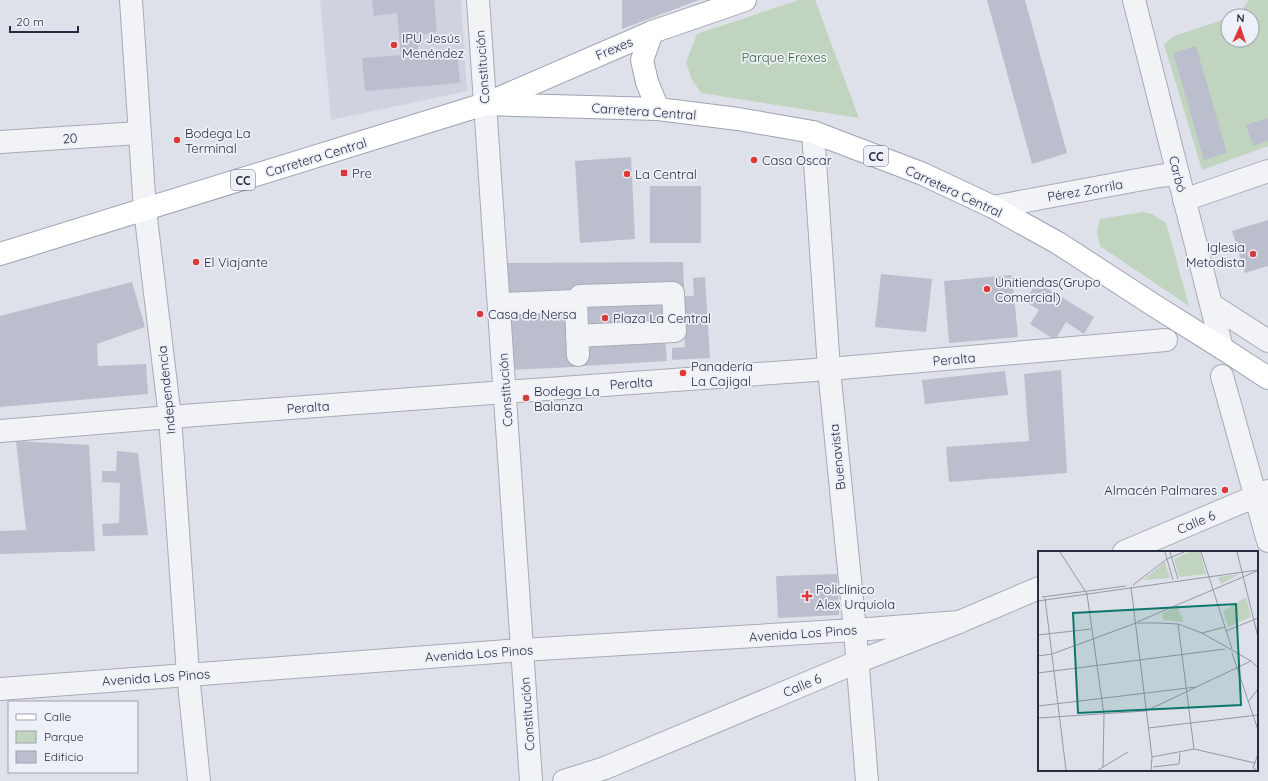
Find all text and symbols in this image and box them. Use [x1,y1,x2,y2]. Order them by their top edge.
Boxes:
scale bar [10,8,78,34]
north arrow [1220,8,1260,48]
text: N [1236,11,1245,25]
text: 20 m [16,14,44,29]
place label: IPU Jesús Menéndez [402,30,464,61]
street label: Constitución [471,30,493,104]
street label: Frexes [593,33,635,63]
marker: IPU Jesús Menéndez [389,40,399,50]
park label: Parque Frexes [741,49,827,65]
street label: Carretera Central [591,99,697,123]
place label: Bodega La Terminal [185,125,251,156]
street label: 20 [62,129,78,147]
street label: Carretera Central [264,134,368,180]
marker: Bodega La Terminal [172,135,182,145]
road number: CC [864,146,888,166]
place label: Casa Oscar [762,152,832,168]
street label: Carbó [1166,154,1190,194]
marker: Casa Oscar [749,155,759,165]
street label: Carretera Central [903,162,1005,220]
place label: Pre [352,165,372,181]
place label: La Central [635,166,697,182]
marker: Pre [339,168,349,178]
marker: La Central [622,169,632,179]
road number: CC [231,170,255,190]
street label: Pérez Zorrila [1046,175,1124,205]
place label: Iglesia Metodista [1186,239,1245,270]
marker: Iglesia Metodista [1248,249,1258,259]
place label: El Viajante [204,254,268,270]
marker: El Viajante [191,257,201,267]
place label: Unitiendas(Grupo Comercial) [995,274,1101,305]
marker: Unitiendas(Grupo Comercial) [982,284,992,294]
place label: Casa de Nersa [488,306,577,322]
marker: Casa de Nersa [475,309,485,319]
place label: Plaza La Central [613,310,711,326]
marker: Plaza La Central [600,313,610,323]
street label: Independencia [153,345,179,435]
street label: Peralta [932,349,976,369]
street label: Constitución [494,353,516,427]
place label: Panadería La Cajigal [691,358,753,389]
marker: Panadería La Cajigal [678,368,688,378]
street label: Peralta [609,374,653,392]
place label: Bodega La Balanza [534,383,600,414]
marker: Bodega La Balanza [521,393,531,403]
street label: Peralta [286,398,330,416]
street label: Buenavista [826,423,848,491]
place label: Almacén Palmares [1104,482,1217,498]
marker: Almacén Palmares [1220,485,1230,495]
street label: Calle 6 [1174,507,1218,537]
inset map [1038,551,1258,771]
place label: Policlínico Alex Urquiola [816,581,895,612]
marker: Policlínico Alex Urquiola [801,590,813,602]
street label: Avenida Los Pinos [748,621,858,645]
street label: Avenida Los Pinos [424,641,534,665]
street label: Avenida Los Pinos [101,665,211,689]
street label: Calle 6 [780,670,824,700]
street label: Constitución [516,677,538,751]
legend [8,701,138,773]
text: Calle [44,709,72,724]
text: Parque [44,729,84,744]
text: Edificio [44,749,84,764]

